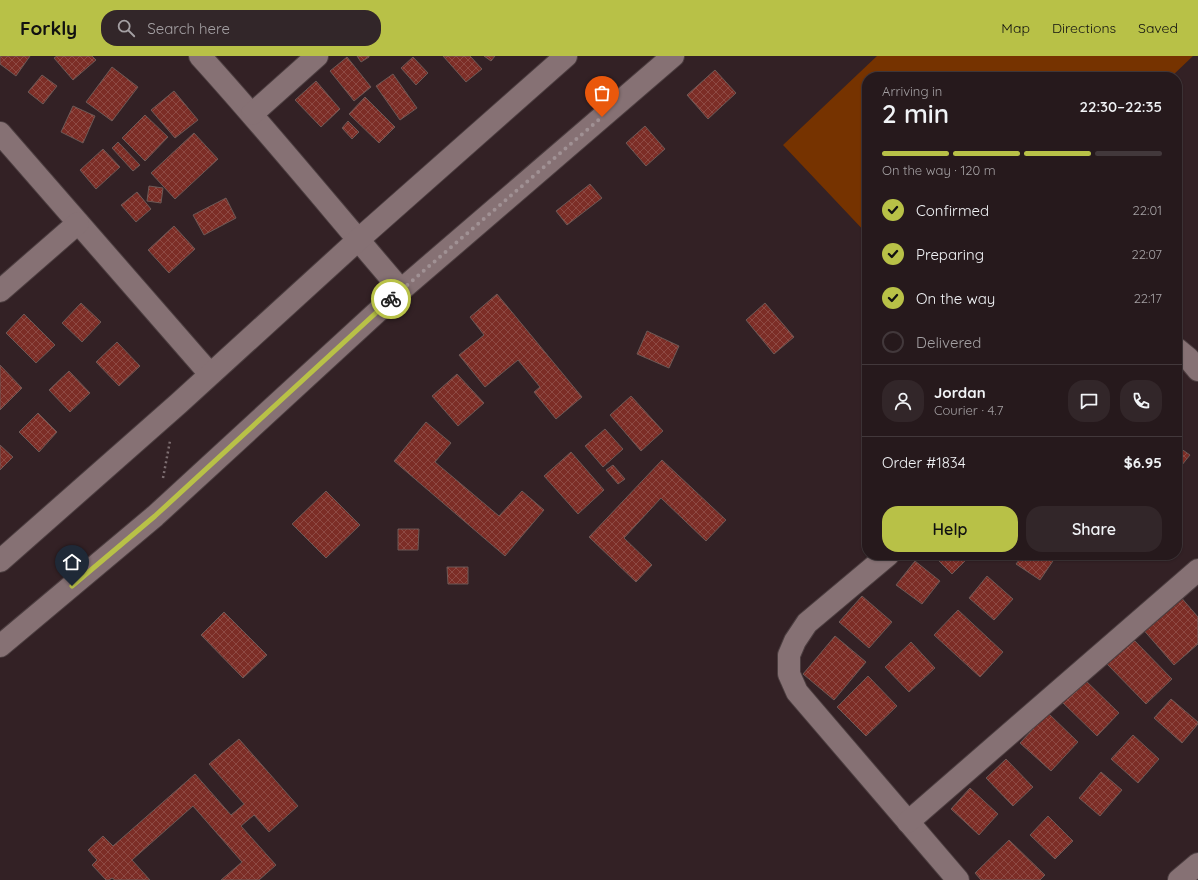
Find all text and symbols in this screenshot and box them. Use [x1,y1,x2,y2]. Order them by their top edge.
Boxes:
search box [101,10,381,46]
text: Forkly [20,16,77,40]
icon: search [115,17,137,39]
text: Search here [147,19,230,38]
text: Map [1001,19,1030,37]
text: Directions [1052,19,1116,37]
text: Saved [1138,19,1178,37]
pin [585,76,619,117]
icon: bag [591,82,613,104]
text: Arriving in [882,83,942,99]
text: 2 min [882,97,949,130]
text: 22:30–22:35 [1080,97,1162,116]
text: On the way · 120 m [882,162,996,178]
icon: check [882,199,904,221]
text: Confirmed [916,201,989,220]
text: 22:01 [1133,202,1162,218]
icon: check [882,243,904,265]
text: Preparing [916,245,984,264]
text: 22:07 [1131,246,1162,262]
courier [371,279,411,319]
icon: check [882,287,904,309]
icon: bike [380,288,402,310]
text: On the way [916,289,995,308]
text: 22:17 [1134,290,1162,306]
text: Delivered [916,333,981,352]
button: person [882,380,924,422]
button: chat [1068,380,1110,422]
button: phone [1120,380,1162,422]
text: Jordan [934,383,986,402]
text: Courier · 4.7 [934,402,1003,418]
text: Order #1834 [882,453,966,472]
text: $6.95 [1124,453,1162,472]
button: Help [882,506,1018,552]
button: Share [1026,506,1162,552]
pin [55,545,89,586]
icon: home [61,551,83,573]

